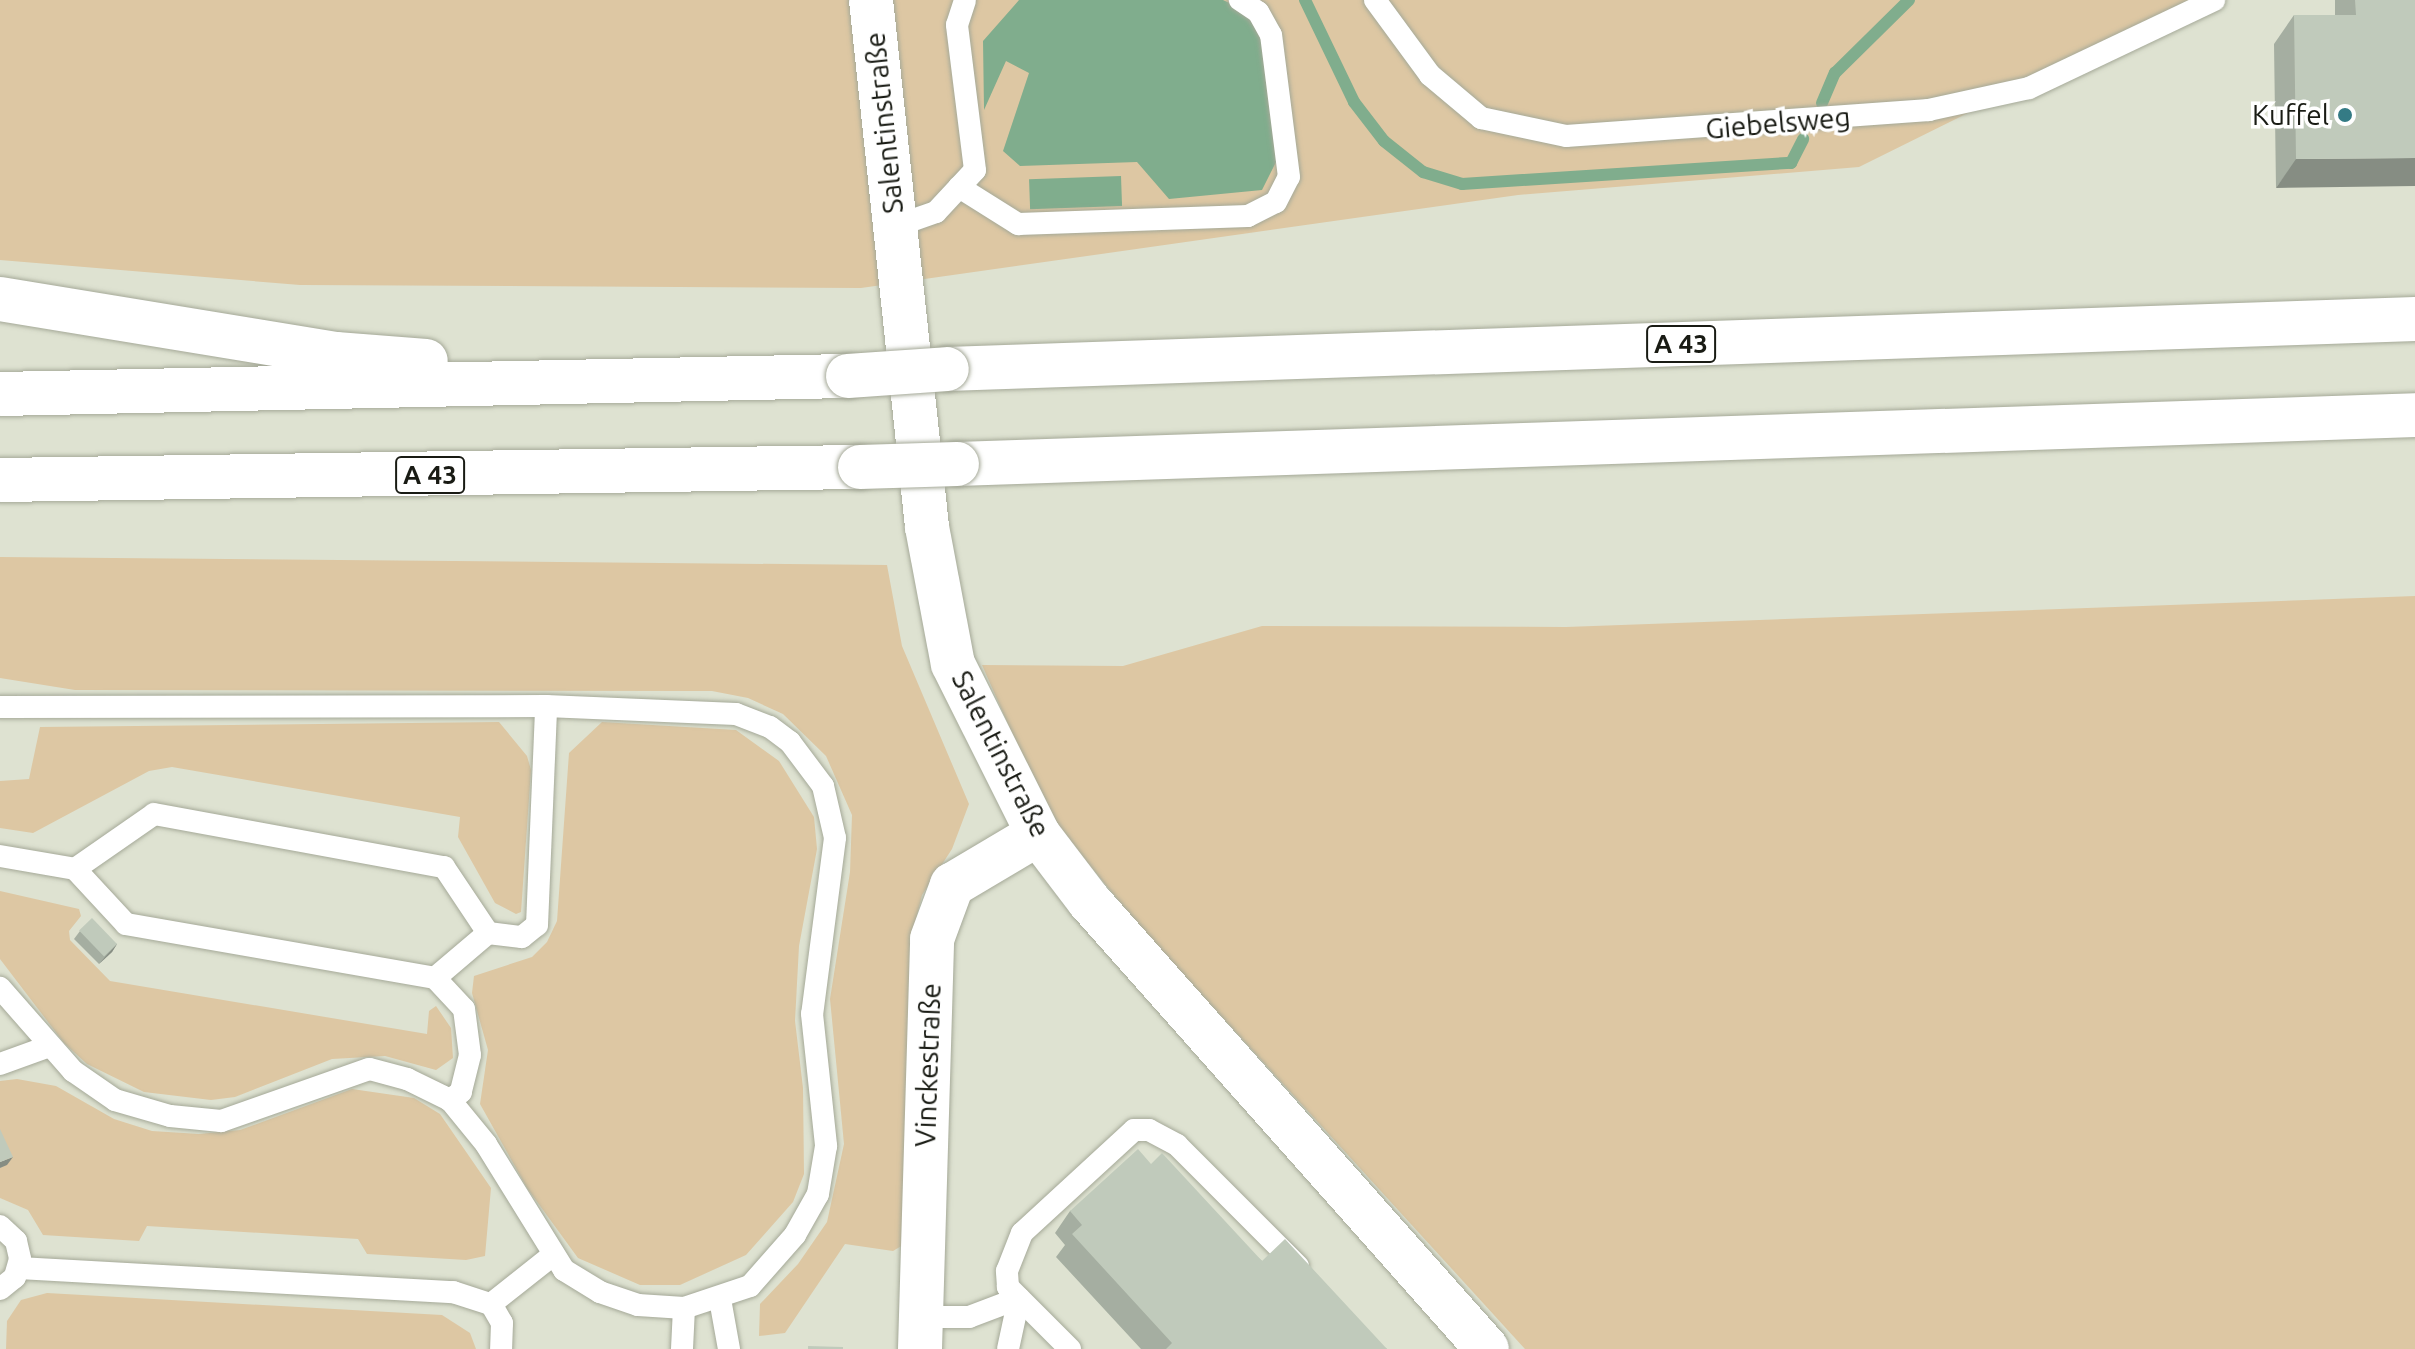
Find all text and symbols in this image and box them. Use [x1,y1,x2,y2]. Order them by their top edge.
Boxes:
street label: Salentinstraße [858,31,910,215]
place label: Kuffel [2252,98,2329,132]
street label: Giebelsweg [1704,100,1852,146]
marker: Kuffel [2336,106,2354,124]
road number: A 43 [1645,322,1717,366]
road number: A 43 [394,453,466,497]
street label: Salentinstraße [945,665,1057,843]
street label: Vinckestraße [908,982,948,1148]

